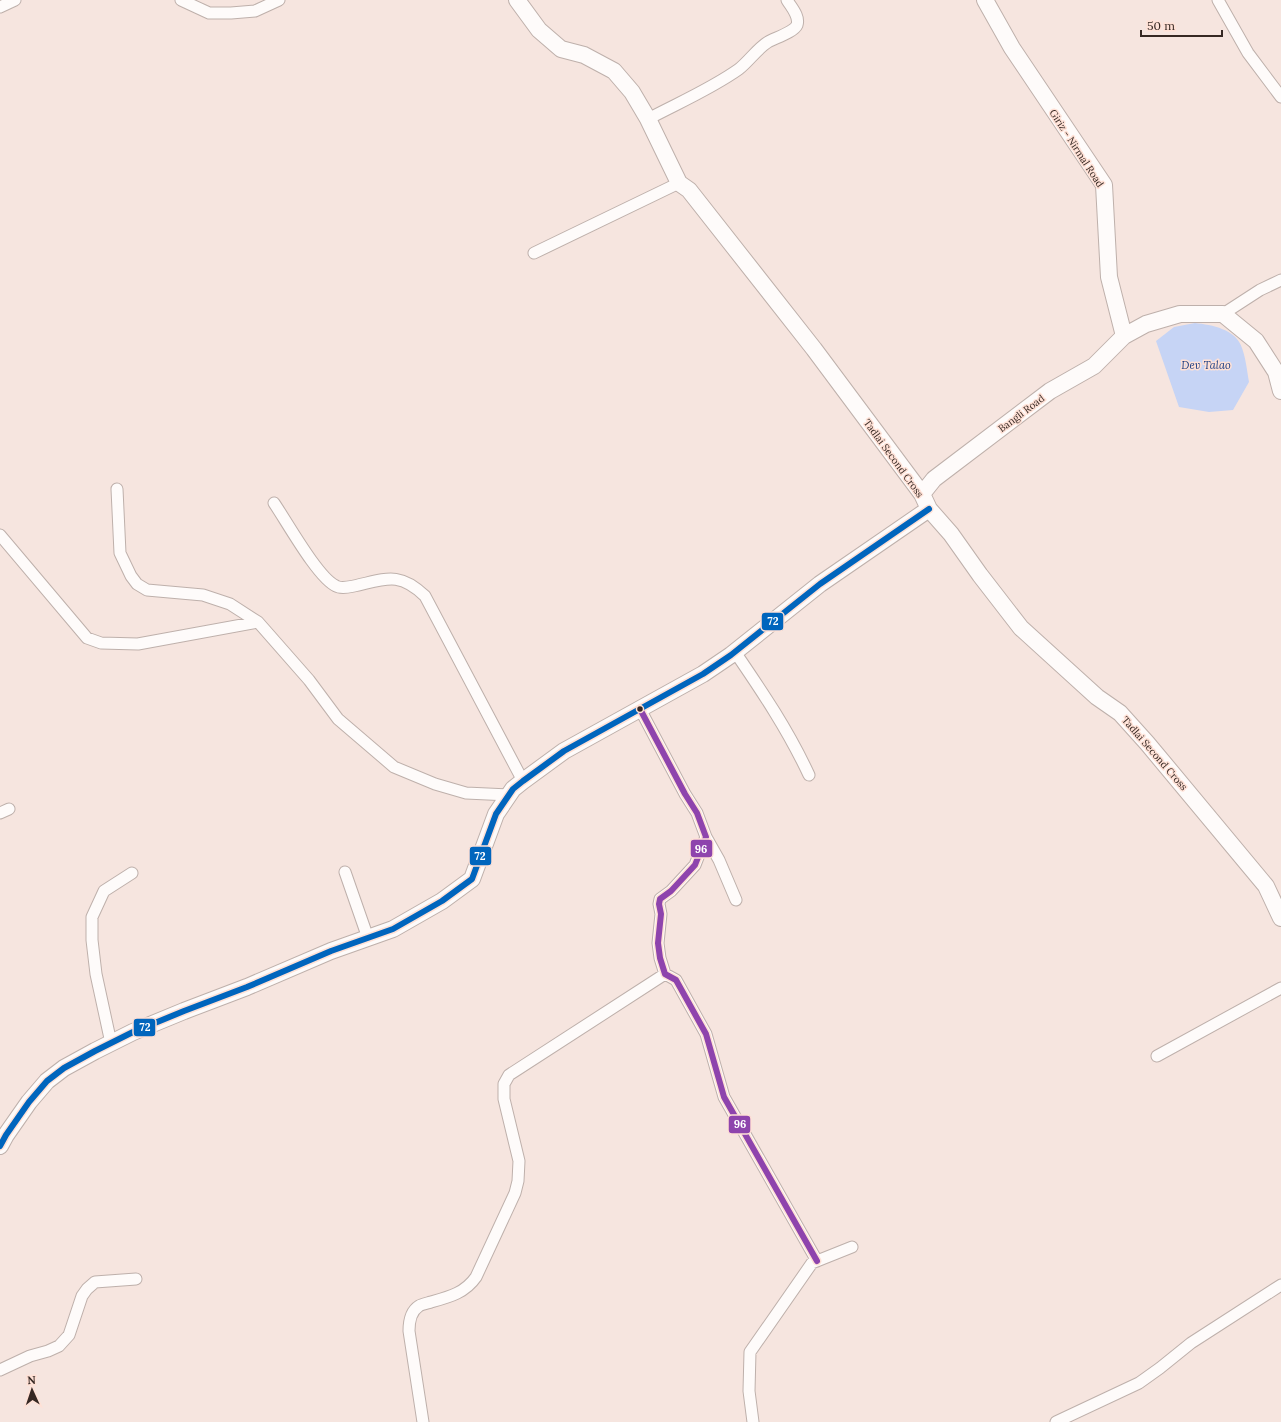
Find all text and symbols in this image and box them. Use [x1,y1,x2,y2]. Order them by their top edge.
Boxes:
scale bar [1141,12,1222,38]
text: 50 m [1147,18,1175,33]
street label: Giriz - Nirmal Road [1047,107,1107,190]
water label: Dev Talao [1181,358,1231,372]
street label: Bangli Road [996,392,1047,435]
street label: Tadlai Second Cross [861,417,927,500]
line badge: 72 [761,612,784,631]
text: 72 [767,614,779,628]
unlabelled marker [635,704,645,714]
street label: Tadlai Second Cross [1119,714,1191,793]
line badge: 96 [690,839,713,858]
text: 96 [695,842,707,856]
line badge: 72 [469,846,492,866]
text: 72 [474,849,486,863]
line badge: 72 [133,1018,156,1037]
text: 72 [139,1020,151,1034]
line badge: 96 [728,1115,751,1134]
text: 96 [734,1117,746,1131]
north arrow [12,1370,52,1410]
text: N [27,1373,37,1387]

